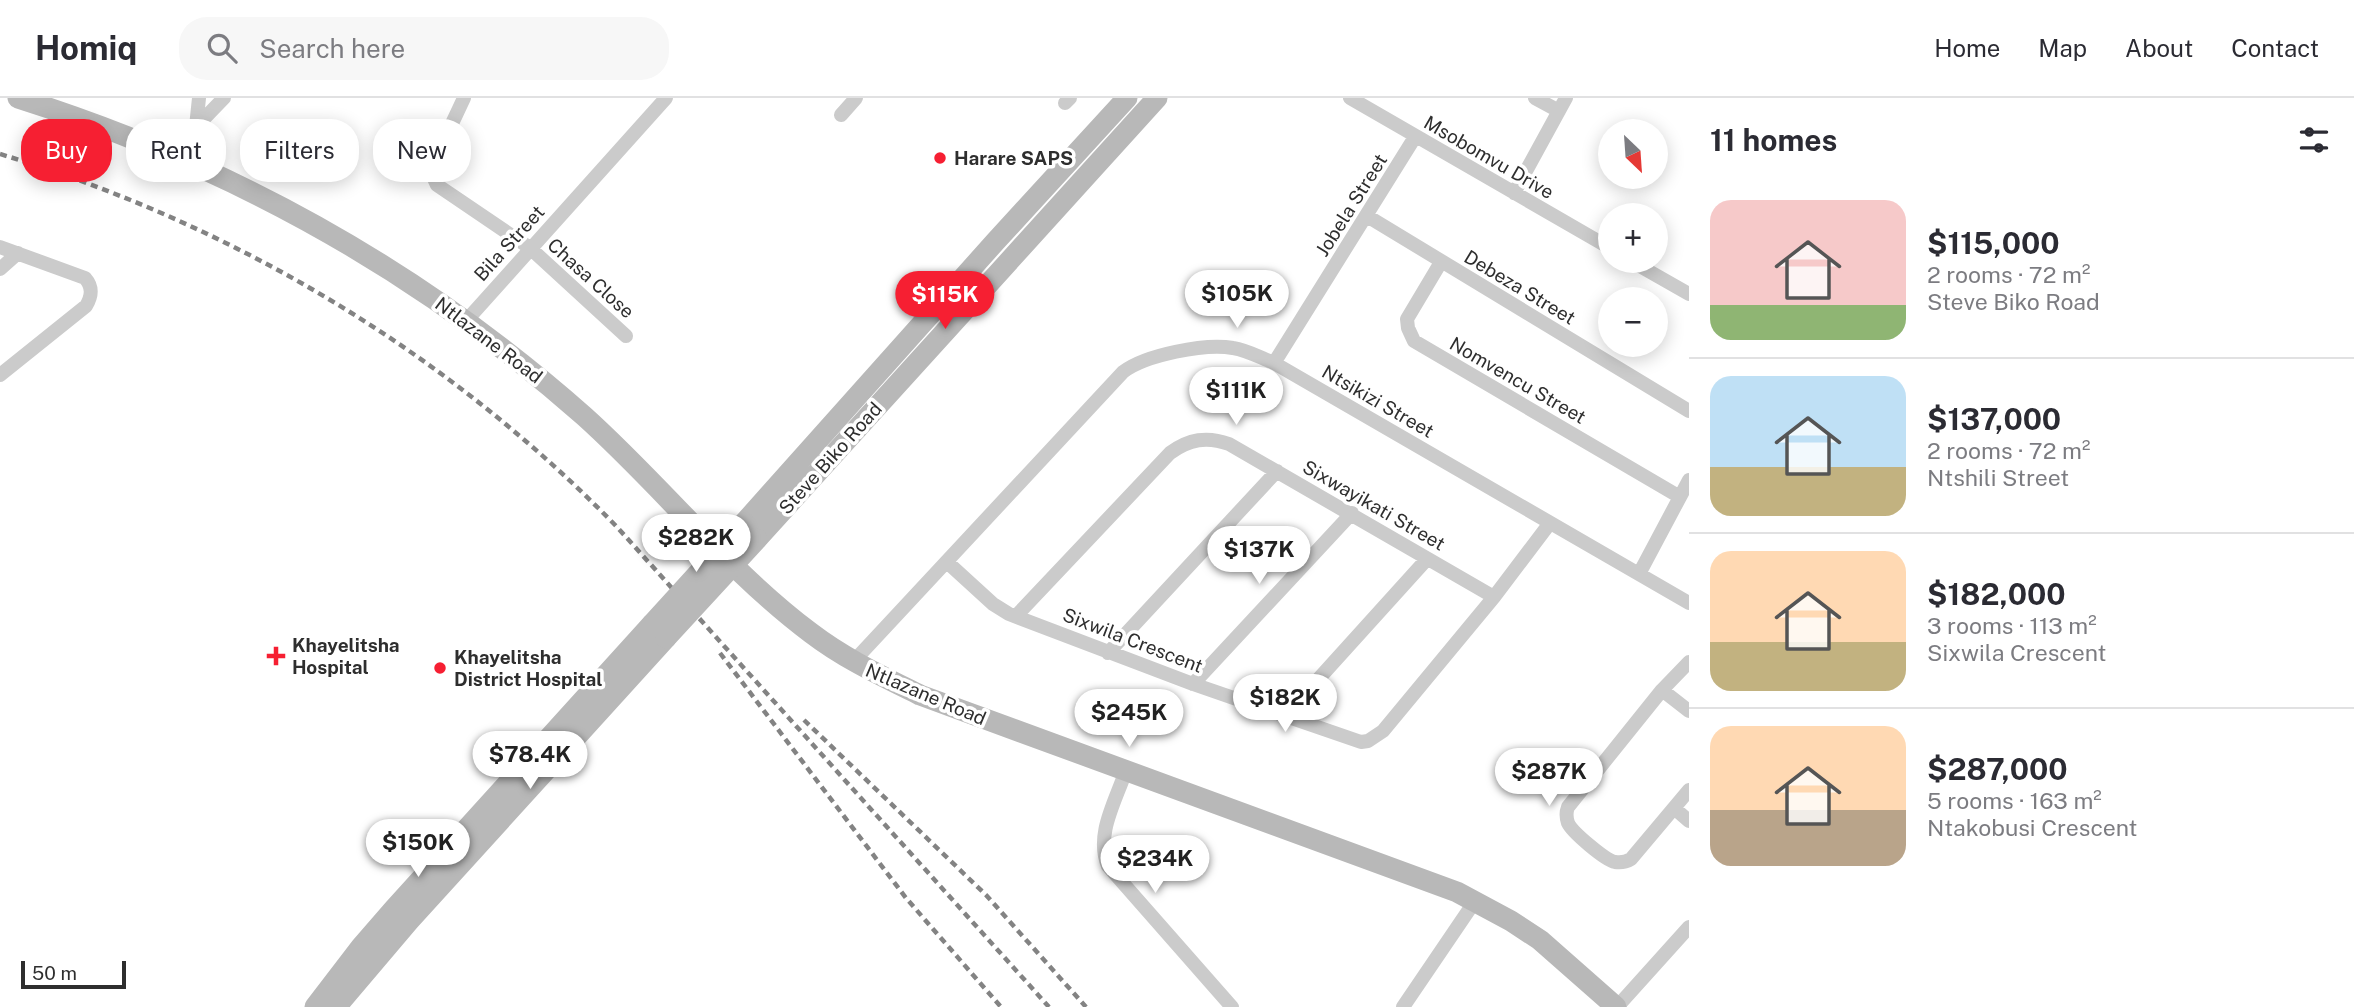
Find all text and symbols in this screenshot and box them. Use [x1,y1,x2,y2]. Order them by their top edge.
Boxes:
search box [179,17,669,80]
text: Homiq [35,29,137,67]
icon: search [203,29,241,67]
text: Search here [259,33,405,64]
text: Home [1934,34,2000,62]
text: Map [2038,34,2087,62]
text: About [2125,34,2193,62]
text: Contact [2231,34,2319,62]
street label: Msobomvu Drive [1420,111,1558,203]
chip: Buy [21,119,112,182]
chip: Rent [126,119,226,182]
chip: Filters [240,119,359,182]
chip: New [373,119,471,182]
north arrow [1598,119,1668,189]
map controls [1598,119,1668,357]
icon: filters [2295,121,2333,159]
text: 11 homes [1710,122,1837,158]
place label: Harare SAPS [954,147,1073,169]
marker: Harare SAPS [932,150,948,166]
street label: Jobela Street [1311,150,1391,260]
street label: Bila Street [469,201,549,285]
button: + [1598,203,1668,273]
text: $115,000 [1927,225,2059,261]
icon: home [1766,228,1850,312]
street label: Chasa Close [543,233,639,323]
street label: Debeza Street [1460,245,1580,329]
text: 2 rooms · 72 m² [1927,261,2090,288]
pin: $105K [1188,271,1286,330]
pin: $115K [896,272,994,331]
text: $105K [1201,279,1273,306]
text: $115K [911,280,979,307]
button: − [1598,287,1668,357]
text: Steve Biko Road [1927,288,2100,315]
street label: Ntlazane Road [431,292,547,388]
street label: Nomvencu Street [1446,332,1590,428]
street label: Ntsikizi Street [1318,360,1438,442]
pin: $111K [1187,368,1285,427]
text: $111K [1205,376,1267,403]
street label: Steve Biko Road [774,398,886,518]
text: $137,000 [1927,401,2061,437]
icon: home [1766,404,1850,488]
text: 2 rooms · 72 m² [1927,437,2090,464]
street label: Sixwayikati Street [1299,455,1449,555]
text: Ntshili Street [1927,464,2069,491]
pin: $282K [647,514,745,574]
text: $282K [658,523,734,550]
pin: $137K [1210,526,1308,586]
text: $137K [1223,535,1295,562]
text: $182,000 [1927,576,2066,612]
icon: home [1766,579,1850,663]
street label: Sixwila Crescent [1060,603,1206,677]
text: 3 rooms · 113 m² [1927,612,2097,639]
place label: Khayelitsha Hospital [292,634,400,678]
text: Sixwila Crescent [1927,639,2106,666]
marker: Khayelitsha Hospital [266,646,286,666]
place label: Khayelitsha District Hospital [454,646,603,690]
street label: Ntlazane Road [862,659,990,729]
marker: Khayelitsha District Hospital [432,660,448,676]
pin: $182K [1236,674,1334,734]
text: $182K [1249,683,1321,710]
pin: $245K [1080,690,1178,749]
text: $245K [1090,698,1168,725]
pin: $78.4K [473,732,587,791]
text: $78.4K [489,740,571,767]
pin: $287K [1500,748,1598,808]
text: $287,000 [1927,751,2068,787]
icon: home [1766,754,1850,838]
text: $287K [1511,757,1587,784]
text: 5 rooms · 163 m² [1927,787,2102,814]
text: Ntakobusi Crescent [1927,814,2138,841]
pin: $150K [369,820,467,879]
text: $150K [382,828,454,855]
pin: $234K [1106,836,1204,895]
text: $234K [1116,844,1194,871]
scale bar [21,958,126,990]
text: 50 m [32,962,77,984]

